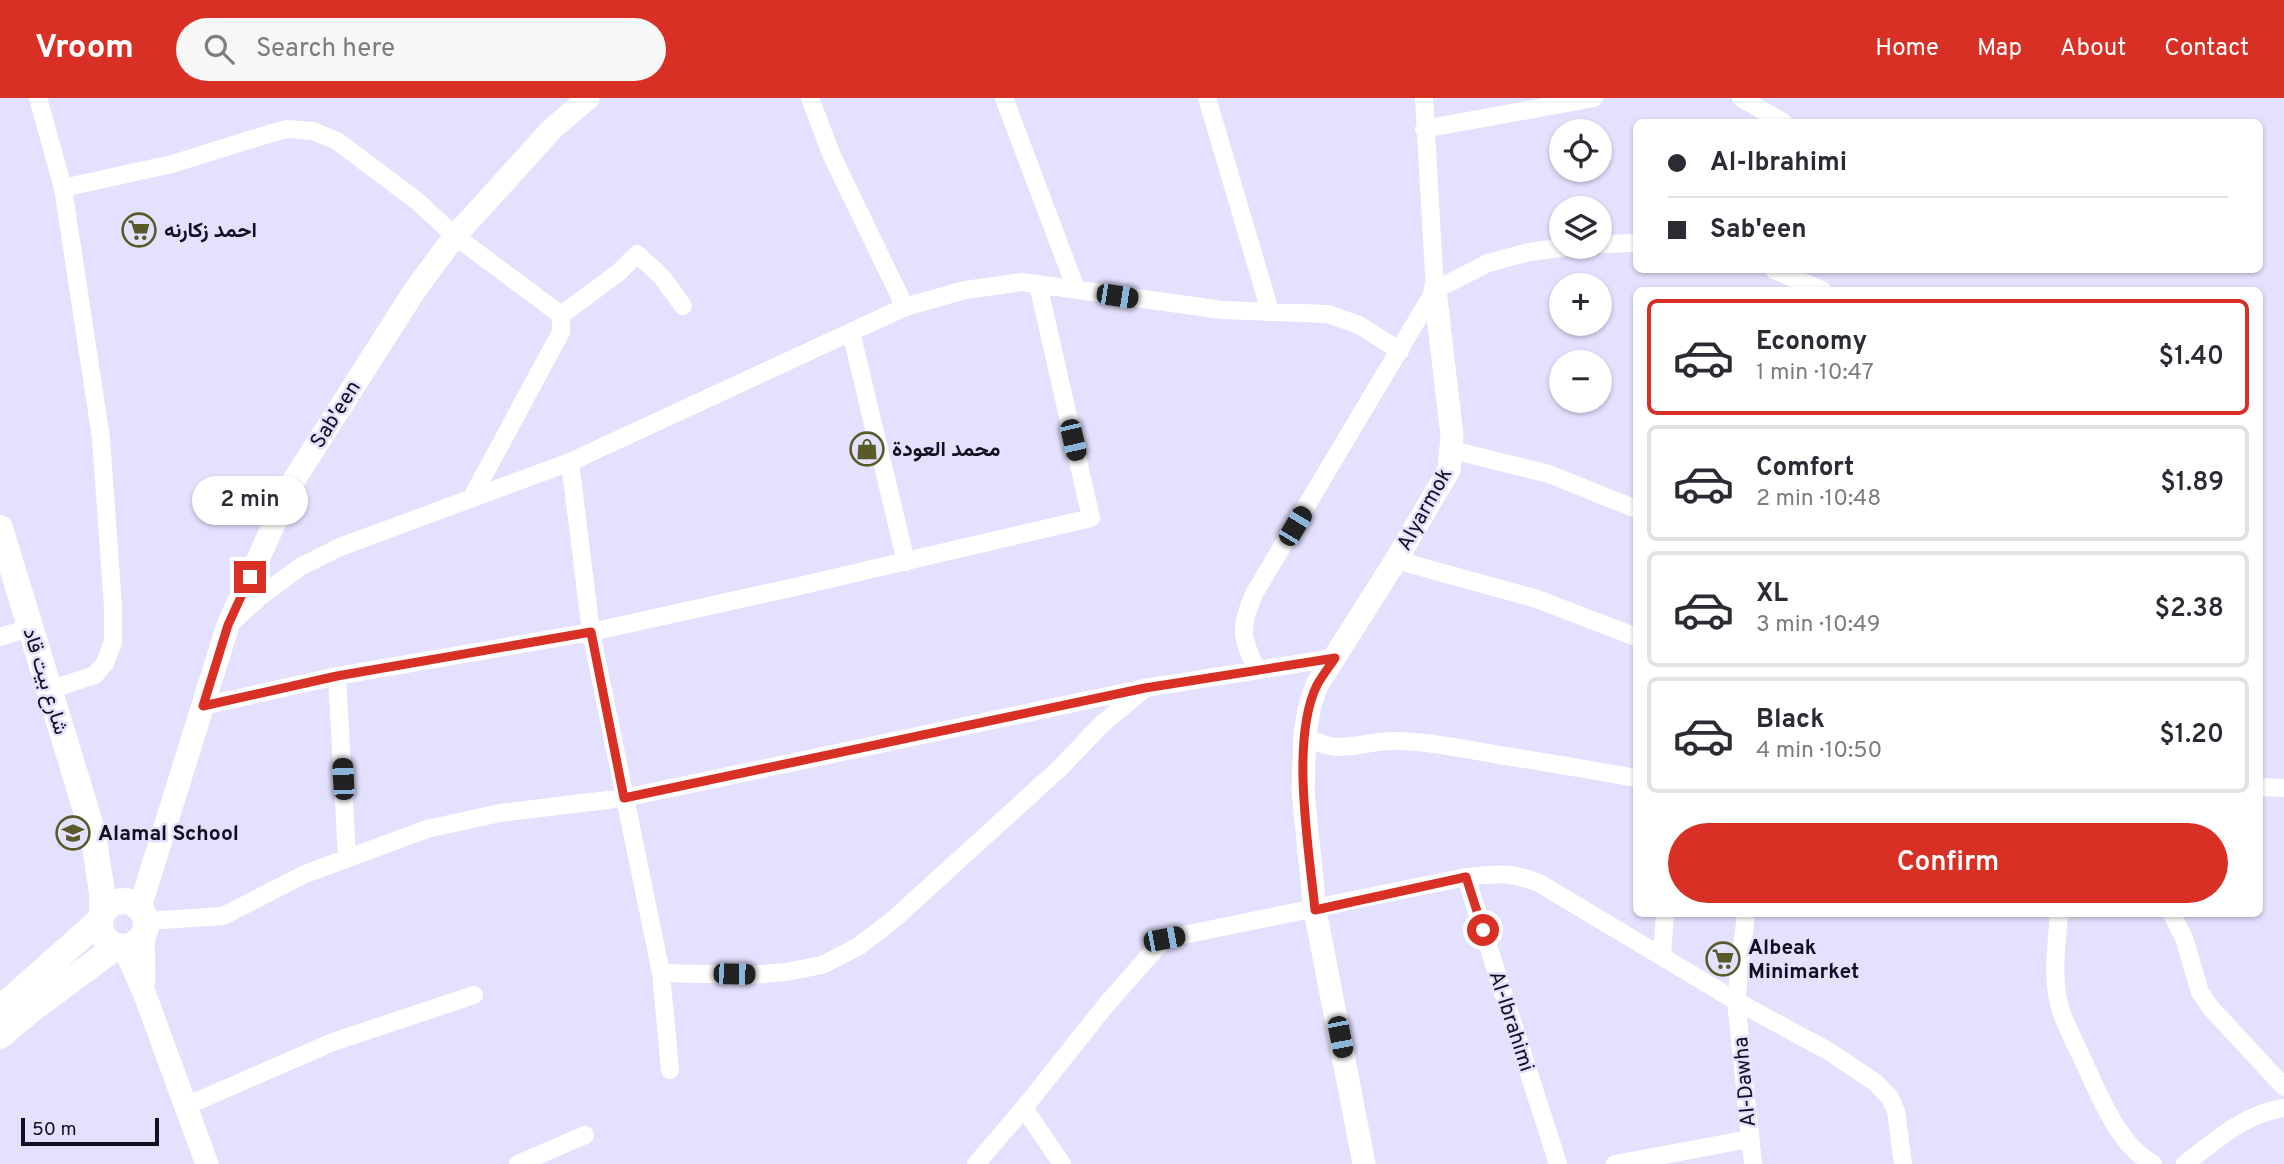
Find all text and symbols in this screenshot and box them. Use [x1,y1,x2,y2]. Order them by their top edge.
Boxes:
search box [176,18,666,81]
text: Vroom [35,28,134,70]
icon: search [200,30,238,68]
text: Search here [256,33,395,66]
text: Home [1875,34,1939,64]
text: Map [1977,34,2022,64]
text: About [2060,34,2126,64]
text: Contact [2164,34,2249,64]
map controls [1549,119,1612,413]
button: locate [1549,119,1612,182]
text: Al-Ibrahimi [1710,147,1847,180]
button: layers [1549,196,1612,259]
supermarket icon: احمد زكارنه [120,211,158,249]
text: Sab'een [1710,214,1807,247]
place label: احمد زكارنه [164,218,257,245]
button: + [1549,273,1612,336]
car [1095,282,1140,310]
icon: car [1672,326,1735,389]
text: Economy [1756,326,1867,359]
text: $1.40 [2159,341,2224,374]
button: − [1549,350,1612,413]
text: 1 min · 10:47 [1756,359,1874,388]
street label: Sab'een [305,376,368,454]
car [1059,417,1088,463]
shop icon: محمد العودة [848,430,886,468]
place label: محمد العودة [892,437,1000,464]
icon: car [1672,452,1735,515]
text: Comfort [1756,452,1854,485]
street label: Alyarmok [1391,463,1459,556]
text: $1.89 [2160,467,2224,500]
callout: 2 min [192,476,308,524]
text: 2 min · 10:48 [1756,485,1881,514]
text: 2 min [220,486,280,515]
car [1276,503,1315,549]
route end [234,561,266,593]
icon: car [1672,578,1735,641]
text: XL [1756,578,1788,611]
text: $2.38 [2155,593,2224,626]
text: 3 min · 10:49 [1756,611,1881,640]
street label: شارع بيت قاد [15,625,74,738]
icon: car [1672,704,1735,767]
text: Black [1756,704,1825,737]
text: $1.20 [2159,719,2224,752]
text: 4 min · 10:50 [1756,737,1882,766]
car [332,757,355,801]
school or university icon: Alamal School [54,814,92,852]
place label: Alamal School [98,821,239,848]
button: Confirm [1668,823,2228,903]
route start [1467,914,1499,946]
car [1142,925,1187,953]
place label: Albeak Minimarket [1748,935,1859,986]
supermarket icon: Albeak Minimarket [1704,940,1742,978]
car [713,963,756,985]
street label: Al-Ibrahimi [1482,968,1540,1075]
car [1326,1014,1355,1060]
street label: Al-Dawha [1728,1036,1763,1128]
scale bar [21,1115,159,1147]
text: 50 m [32,1118,77,1142]

